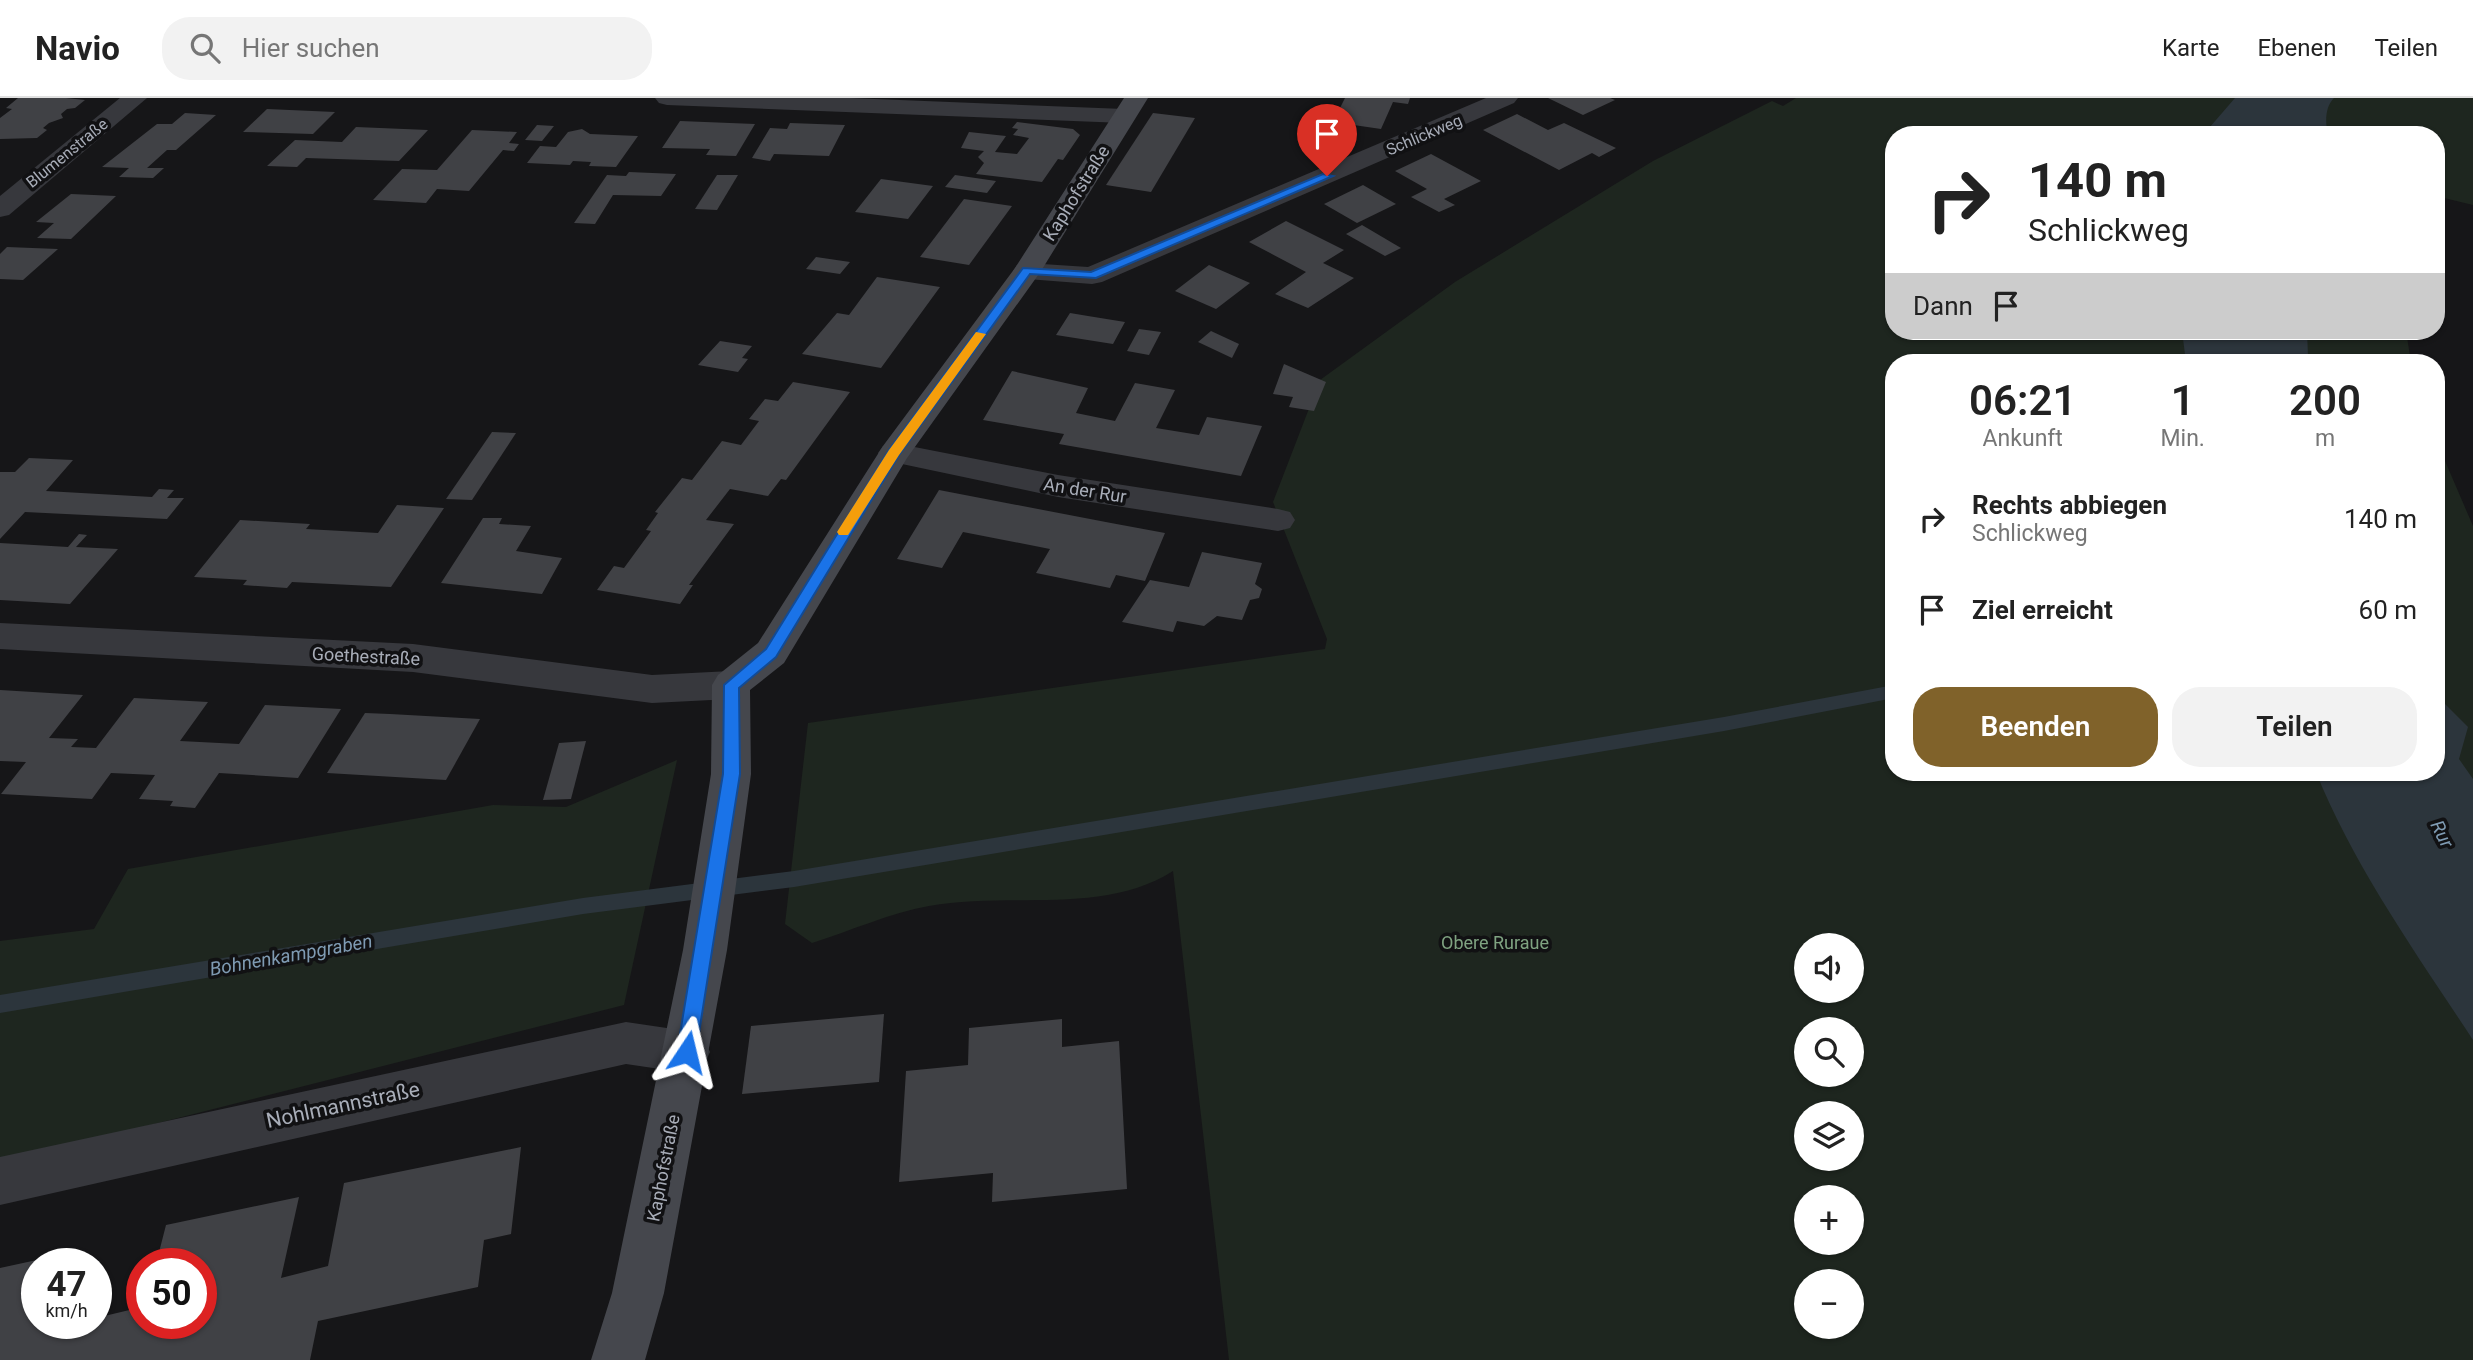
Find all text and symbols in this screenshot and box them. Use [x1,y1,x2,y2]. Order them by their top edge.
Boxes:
search box [162,17,652,80]
text: Navio [35,29,120,68]
icon: search [186,29,224,67]
text: Hier suchen [242,33,380,63]
text: Karte [2162,34,2219,62]
text: Ebenen [2257,34,2336,62]
text: Teilen [2374,34,2438,62]
pin [1297,104,1357,176]
street label: Schlickweg [1383,111,1465,159]
street label: Blumenstraße [22,114,112,192]
icon: arrive [1308,115,1346,153]
street label: Kaphofstraße [1038,141,1114,245]
text: 140 m [2028,152,2167,209]
icon: right [1913,154,2004,245]
text: Schlickweg [2028,211,2189,249]
icon: arrive [1987,287,2025,325]
text: Dann [1913,291,1973,321]
text: 06:21 [1969,376,2076,425]
text: 1 [2171,376,2195,425]
text: 200 [2289,376,2361,425]
text: Ankunft [1983,425,2063,452]
text: Min. [2160,425,2205,452]
text: m [2315,425,2335,452]
street label: An der Rur [1042,473,1128,507]
text: Rechts abbiegen [1972,490,2167,520]
icon: right [1913,500,1951,538]
text: 140 m [2344,504,2417,534]
text: Schlickweg [1972,520,2088,547]
icon: arrive [1913,591,1951,629]
text: Ziel erreicht [1972,595,2113,625]
text: 60 m [2359,595,2417,625]
street label: Goethestraße [311,643,421,669]
button: Beenden [1913,687,2158,767]
button: Teilen [2172,687,2417,767]
water label: Rur [2425,816,2459,852]
water label: Bohnenkampgraben [208,929,374,981]
park label: Obere Ruraue [1441,932,1549,953]
map controls [1794,933,1864,1339]
button: sound [1794,933,1864,1003]
position arrow [650,1015,724,1089]
button: search [1794,1017,1864,1087]
street label: Nohlmannstraße [264,1077,422,1133]
button: layers [1794,1101,1864,1171]
street label: Kaphofstraße [642,1113,684,1223]
button: + [1794,1185,1864,1255]
speed limit sign: 50 [126,1248,217,1339]
text: 47 [46,1264,87,1305]
button: − [1794,1269,1864,1339]
text: km/h [45,1300,88,1321]

